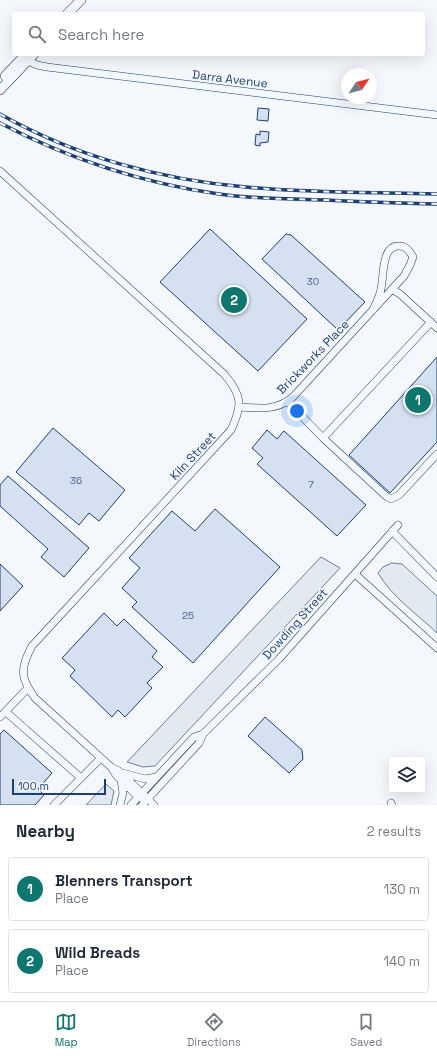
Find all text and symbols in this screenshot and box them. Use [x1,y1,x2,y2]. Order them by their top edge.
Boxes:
search box [12,12,425,56]
icon: search [26,23,48,45]
text: Search here [58,25,144,44]
street label: Darra Avenue [191,66,269,92]
north arrow [341,68,377,104]
house number: 30 [307,275,319,288]
pin: 2 [221,285,247,315]
street label: Brickworks Place [273,316,353,398]
pin: 1 [405,385,431,415]
your location [287,401,307,421]
street label: Kiln Street [167,428,219,484]
house number: 36 [70,474,82,487]
house number: 7 [308,478,314,491]
street label: Dowding Street [259,585,331,663]
house number: 25 [182,609,194,622]
map controls [389,757,425,793]
button: layers [389,757,425,793]
scale bar [12,777,106,796]
text: 100 m [18,779,49,793]
text: Nearby [16,820,75,842]
text: 2 results [367,823,421,840]
text: Blenners Transport [55,871,193,890]
text: 1 [27,881,33,898]
text: 130 m [384,881,420,898]
text: Place [55,890,89,907]
text: Wild Breads [55,943,140,962]
text: 2 [26,953,34,970]
text: 140 m [384,953,420,970]
text: Place [55,962,89,979]
tab: Map [55,1011,78,1049]
tab: Directions [187,1011,241,1049]
tab: Saved [350,1011,382,1049]

